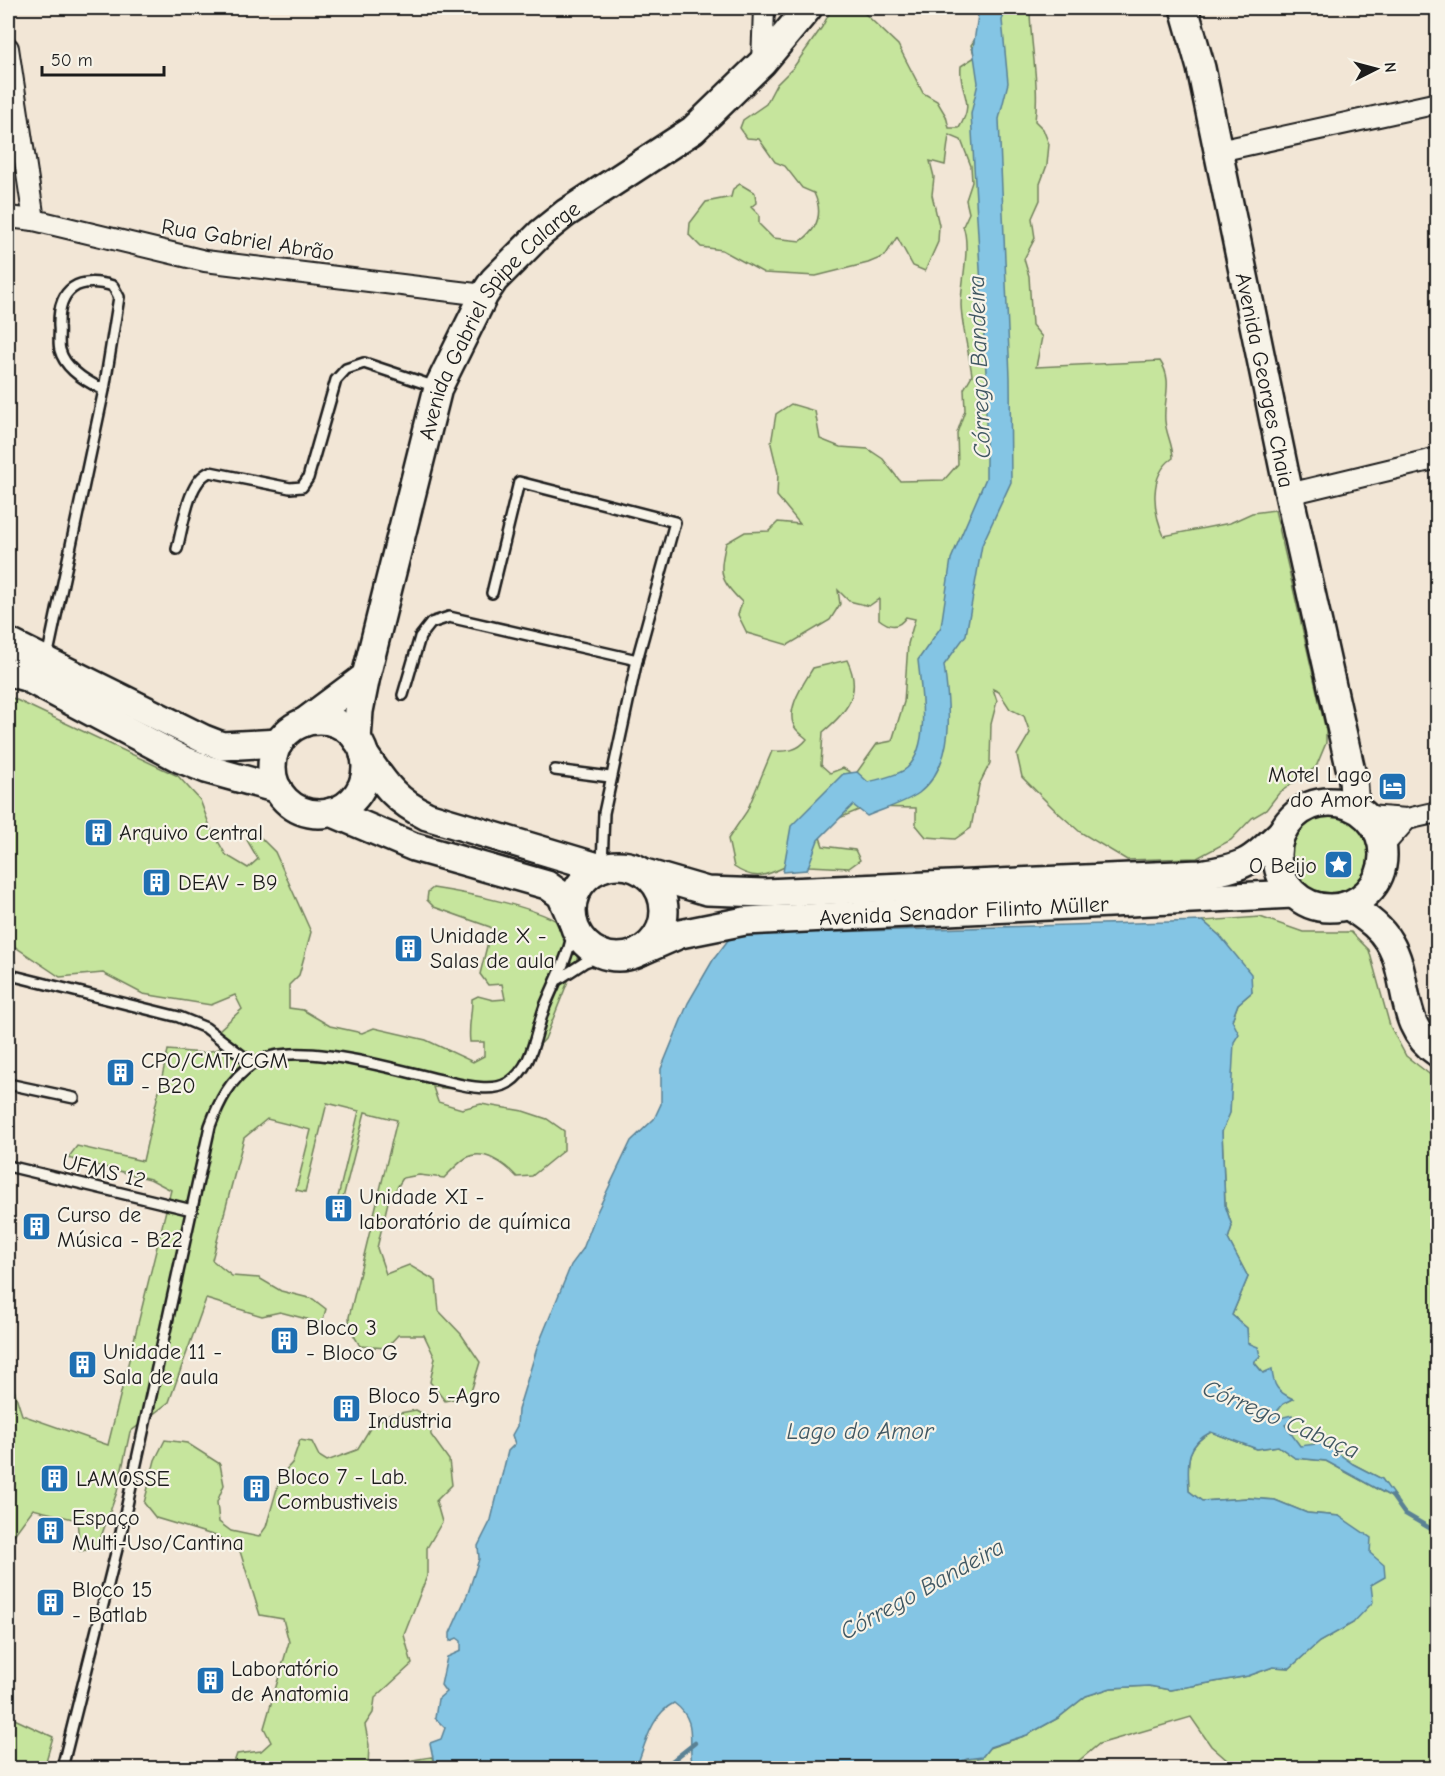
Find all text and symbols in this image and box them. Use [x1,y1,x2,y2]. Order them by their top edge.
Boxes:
scale bar [42,39,164,77]
north arrow [1346,39,1406,99]
text: 50 m [51,50,93,71]
text: N [1380,61,1399,74]
street label: Avenida Gabriel Spipe Calarge [413,196,585,443]
street label: Rua Gabriel Abrão [160,214,336,266]
street label: Avenida Georges Chaia [1230,270,1299,490]
water label: Córrego Bandeira [962,275,996,459]
place label: Motel Lago do Amor [1268,762,1372,813]
hotel icon: Motel Lago do Amor [1377,771,1409,803]
building icon: Arquivo Central [82,816,114,848]
place label: Arquivo Central [119,820,263,846]
place icon: O Beijo [1322,849,1354,881]
place label: O Beijo [1249,853,1317,879]
building icon: DEAV - B9 [141,866,173,898]
place label: DEAV - B9 [178,870,278,896]
street label: Avenida Senador Filinto Müller [819,891,1110,931]
place label: Unidade X - Salas de aula [430,923,555,974]
building icon: Unidade X - Salas de aula [393,932,425,964]
place label: CPO/CMT/CGM - B20 [141,1048,288,1099]
building icon: CPO/CMT/CGM - B20 [104,1057,136,1089]
street label: UFMS 12 [59,1148,149,1194]
place label: Unidade XI - laboratório de química [359,1184,571,1235]
building icon: Unidade XI - laboratório de química [322,1193,354,1225]
place label: Curso de Música - B22 [57,1202,183,1253]
building icon: Curso de Música - B22 [20,1211,52,1243]
place label: Bloco 3 - Bloco G [306,1315,398,1366]
building icon: Bloco 3 - Bloco G [269,1324,301,1356]
place label: Unidade 11 - Sala de aula [103,1339,222,1390]
building icon: Unidade 11 - Sala de aula [66,1348,98,1380]
water label: Córrego Cabaça [1199,1373,1363,1465]
place label: Bloco 5 -Agro Industria [368,1383,500,1434]
building icon: Bloco 5 -Agro Industria [331,1392,363,1424]
water label: Lago do Amor [787,1417,935,1445]
building icon: LAMOSSE [39,1462,71,1494]
place label: Bloco 7 - Lab. Combustiveis [277,1464,407,1515]
place label: LAMOSSE [76,1466,170,1492]
building icon: Bloco 7 - Lab. Combustiveis [240,1473,272,1505]
place label: Espaço Multi-Uso/Cantina [72,1505,244,1556]
building icon: Espaço Multi-Uso/Cantina [35,1514,67,1546]
water label: Córrego Bandeira [835,1532,1009,1646]
place label: Bloco 15 - Batlab [72,1577,152,1628]
building icon: Bloco 15 - Batlab [35,1586,67,1618]
place label: Laboratório de Anatomia [231,1656,349,1707]
building icon: Laboratório de Anatomia [194,1665,226,1697]

